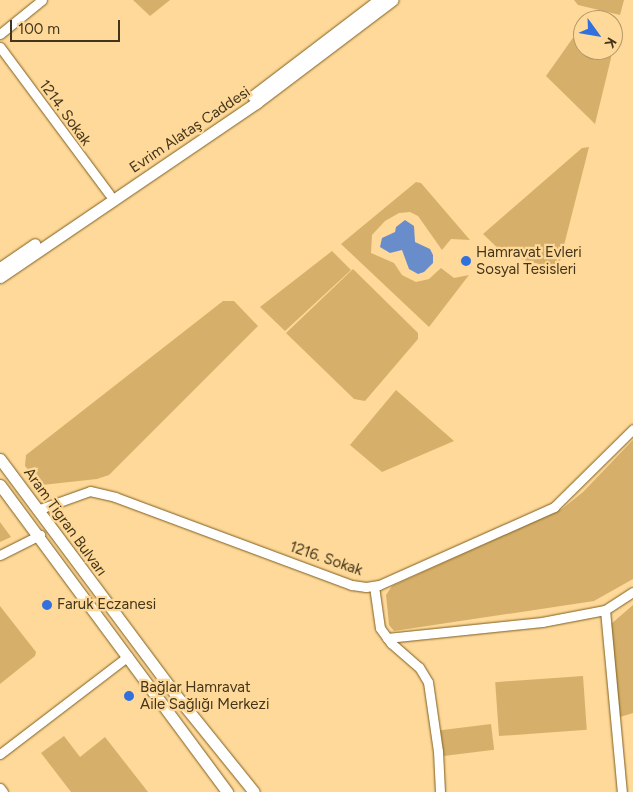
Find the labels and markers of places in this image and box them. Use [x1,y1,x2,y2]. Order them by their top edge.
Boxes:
place label: Hamravat Evleri Sosyal Tesisleri [476,243,582,278]
marker: Hamravat Evleri Sosyal Tesisleri [460,255,472,267]
place label: Faruk Eczanesi [57,596,156,614]
marker: Faruk Eczanesi [41,599,53,611]
place label: Bağlar Hamravat Aile Sağlığı Merkezi [140,678,269,713]
marker: Bağlar Hamravat Aile Sağlığı Merkezi [122,689,136,703]

